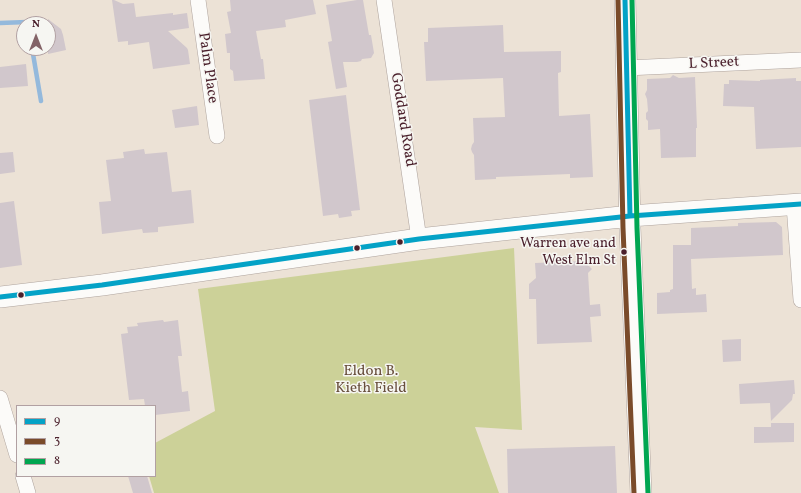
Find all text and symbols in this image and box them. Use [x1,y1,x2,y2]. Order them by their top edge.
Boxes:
north arrow [16,16,56,56]
text: N [32,17,40,32]
street label: Palm Place [193,31,221,105]
street label: L Street [688,54,740,74]
street label: Goddard Road [386,72,418,168]
place label: Warren ave and West Elm St [520,236,616,268]
unlabelled marker [395,237,405,247]
unlabelled marker [352,243,362,253]
marker: Warren ave and West Elm St [619,247,629,257]
unlabelled marker [16,290,26,300]
park label: Eldon B. Kieth Field [335,363,407,398]
legend [16,405,156,477]
text: 9 [54,413,60,429]
text: 3 [54,433,60,449]
text: 8 [54,453,60,469]

